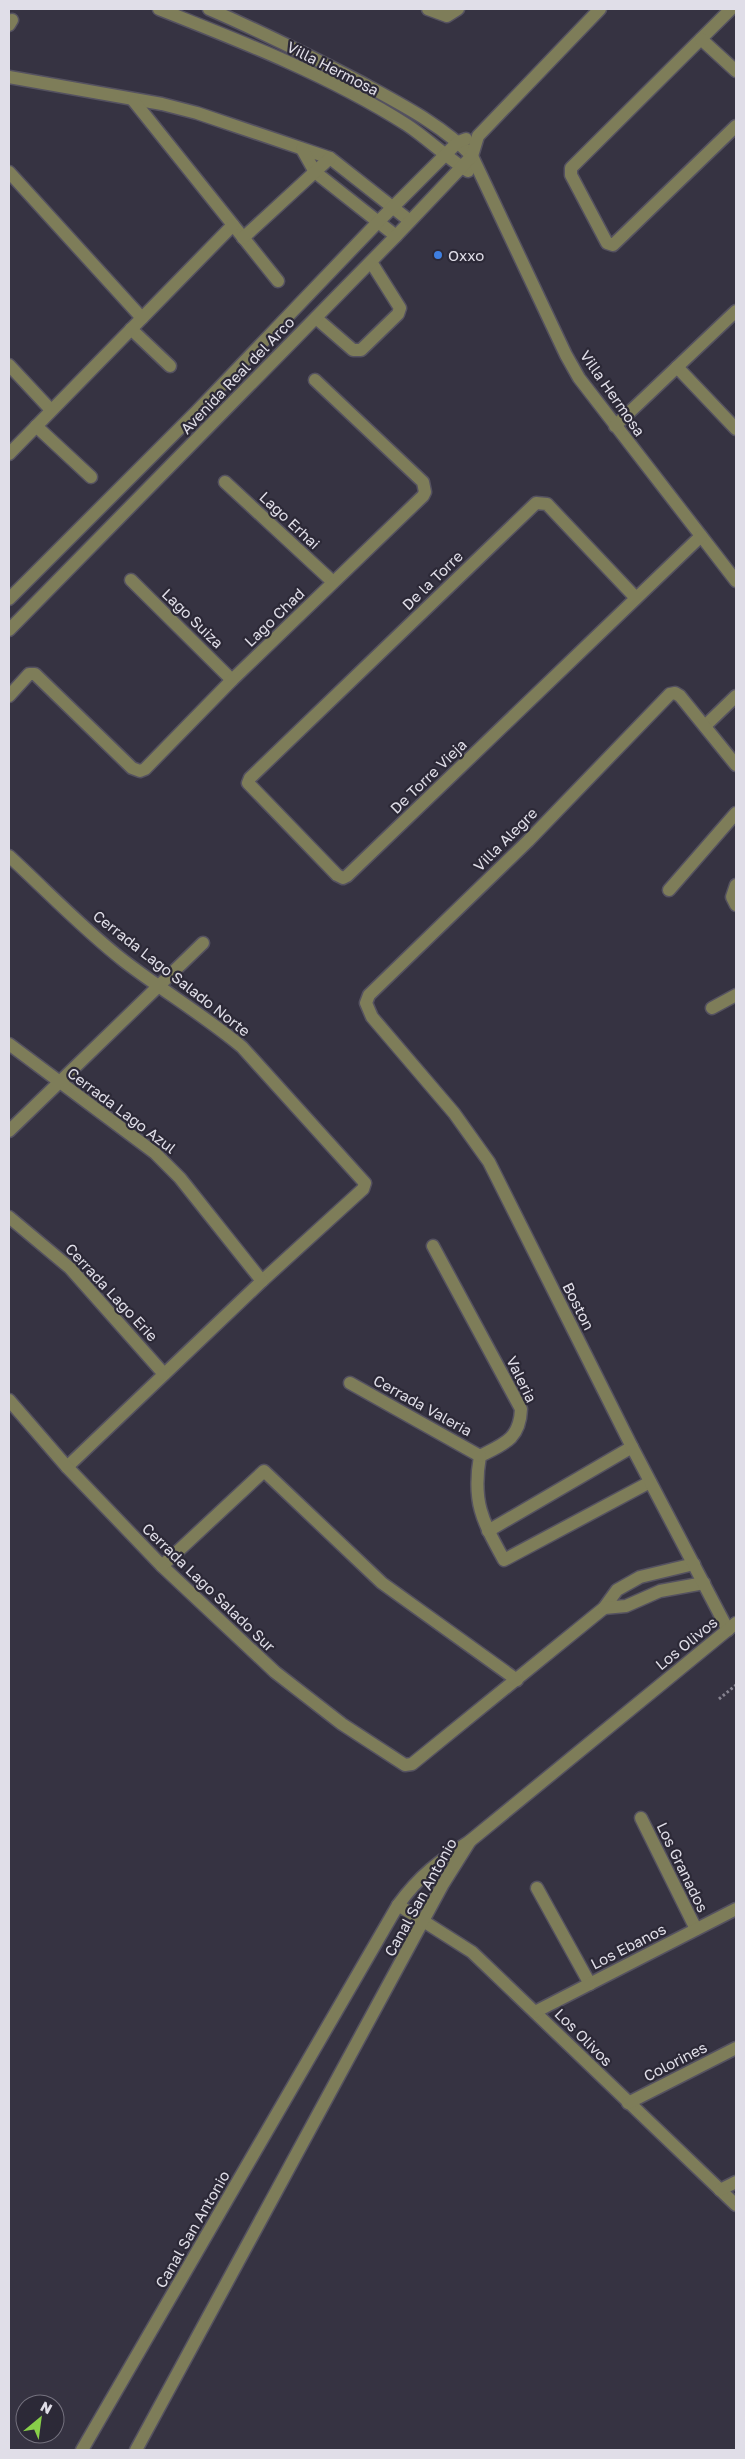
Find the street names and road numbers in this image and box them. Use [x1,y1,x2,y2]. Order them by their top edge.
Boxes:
street label: Villa Hermosa [284,37,382,99]
street label: Avenida Real del Arco [176,313,298,437]
street label: Villa Hermosa [577,347,649,439]
street label: Lago Erhai [256,488,324,552]
street label: De la Torre [398,547,466,613]
street label: Lago Suiza [159,584,227,652]
street label: Lago Chad [240,584,308,650]
street label: De Torre Vieja [386,735,470,817]
street label: Villa Alegre [469,803,541,875]
street label: Cerrada Lago Salado Norte [90,906,254,1040]
street label: Cerrada Lago Azul [64,1063,180,1157]
street label: Cerrada Lago Erie [62,1239,162,1345]
street label: Boston [559,1279,599,1333]
street label: Valeria [503,1353,541,1405]
street label: Cerrada Valeria [371,1371,475,1439]
street label: Cerrada Lago Salado Sur [139,1519,279,1655]
street label: Los Olivos [652,1613,720,1673]
street label: Los Granados [653,1819,713,1915]
street label: Canal San Antonio [380,1835,460,1959]
street label: Los Ebanos [587,1919,669,1973]
street label: Los Olivos [551,2004,617,2070]
street label: Colorines [640,2037,710,2085]
street label: Canal San Antonio [151,2167,233,2291]

